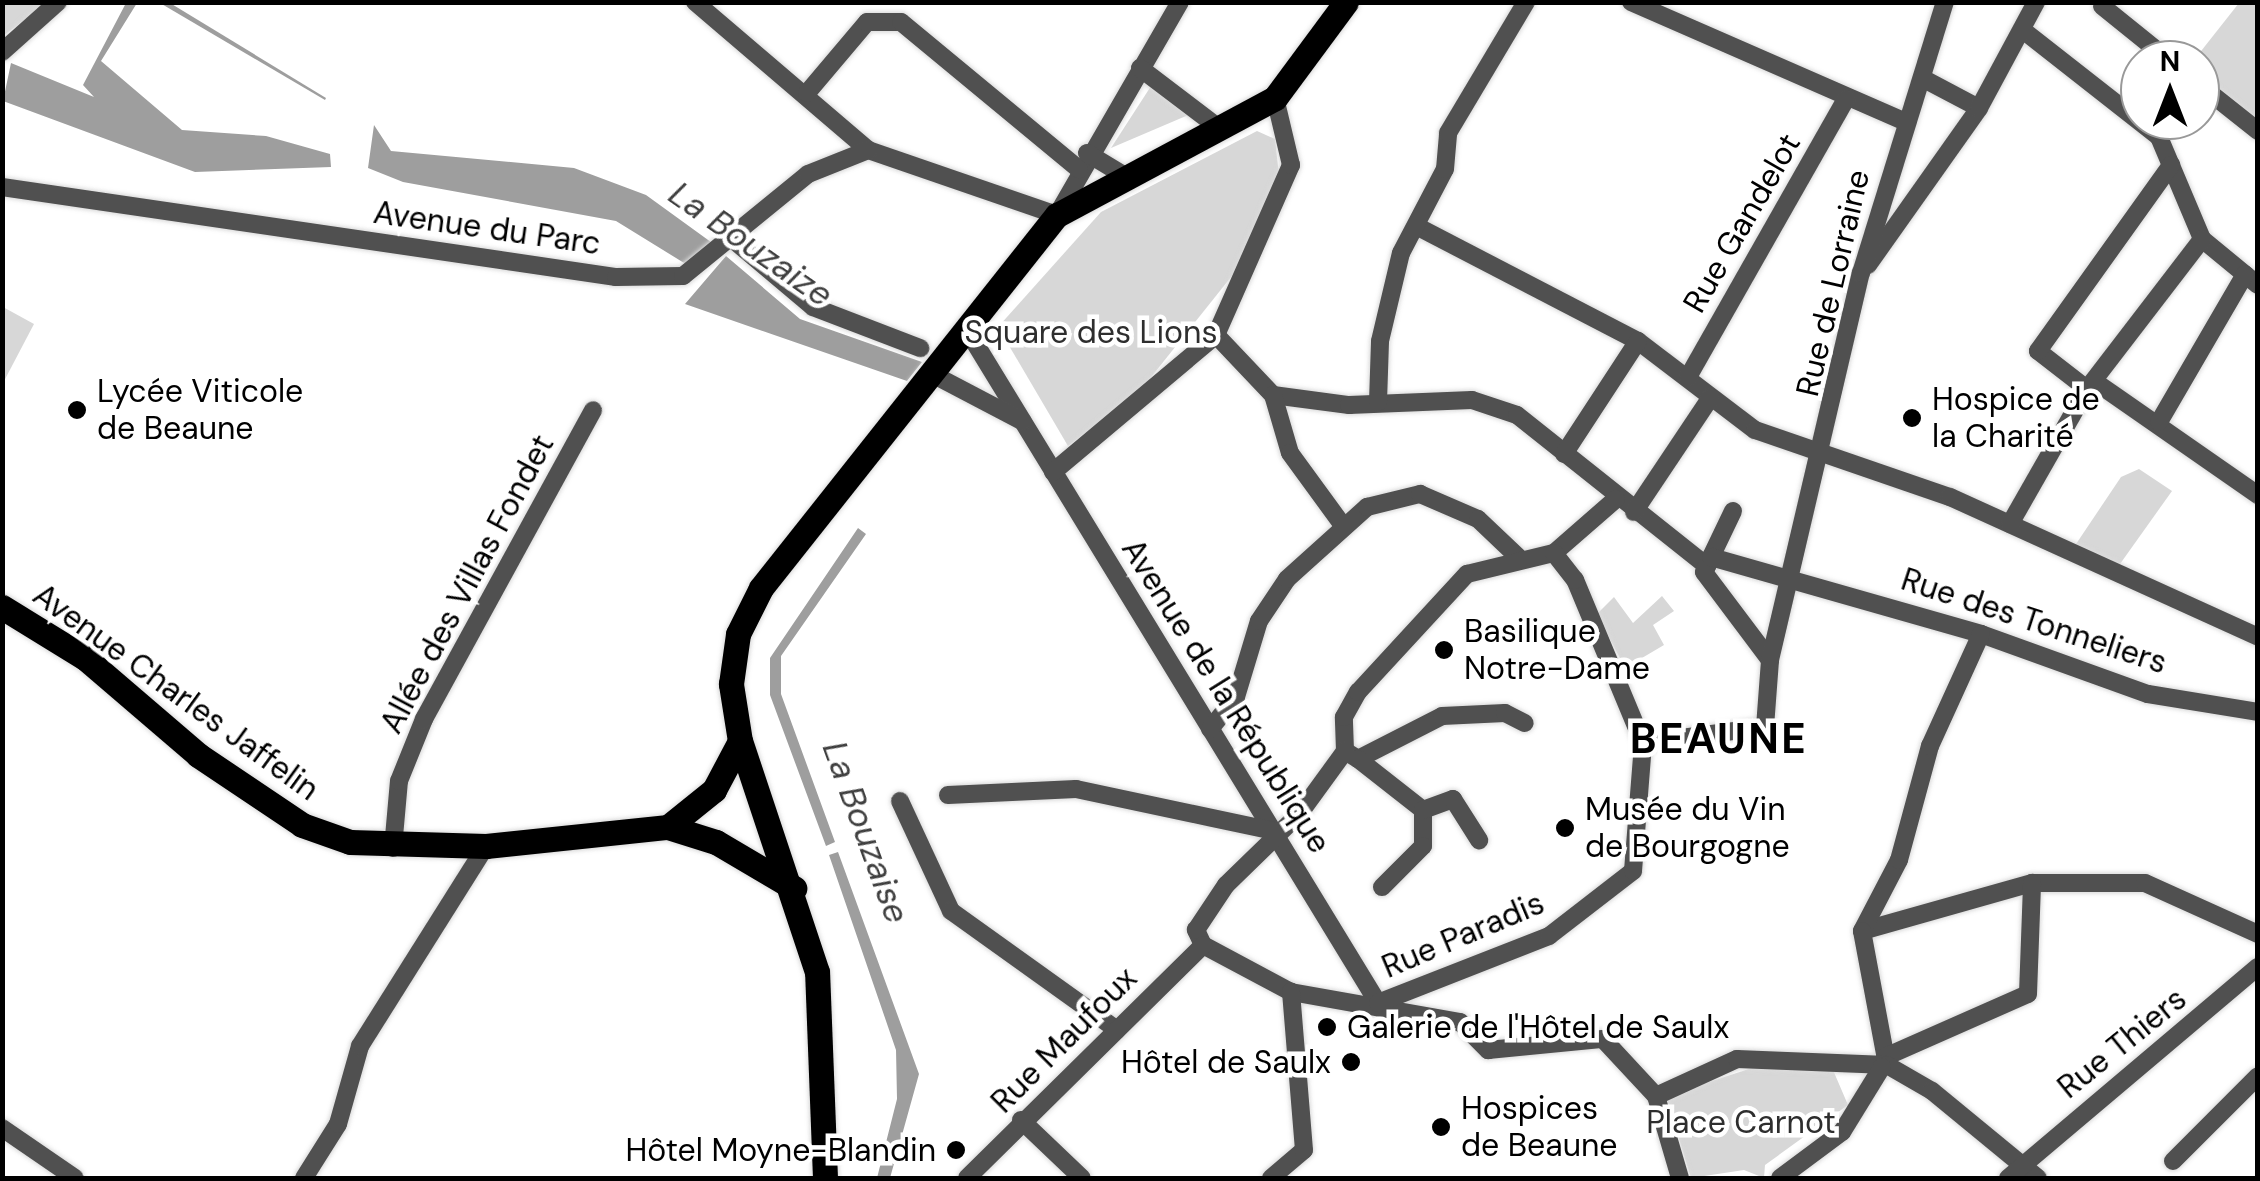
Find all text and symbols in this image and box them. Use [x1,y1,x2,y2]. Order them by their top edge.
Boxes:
north arrow [2120,40,2220,140]
text: N [2160,43,2180,80]
street label: Rue Gandelot [1675,127,1809,319]
street label: Rue de Lorraine [1788,166,1878,400]
water label: La Bouzaize [661,172,841,316]
street label: Avenue du Parc [371,193,603,263]
park label: Square des Lions [964,313,1218,351]
place label: Lycée Viticole de Beaune [97,373,303,448]
place label: Hospice de la Charité [1932,381,2100,456]
marker: Lycée Viticole de Beaune [66,399,88,421]
marker: Hospice de la Charité [1901,407,1923,429]
street label: Allée des Villas Fondet [372,428,562,740]
street label: Avenue de la République [1114,532,1338,860]
street label: Rue des Tonneliers [1896,560,2172,682]
street label: Avenue Charles Jaffelin [26,575,326,809]
place label: Basilique Notre-Dame [1464,613,1650,688]
marker: Basilique Notre-Dame [1433,639,1455,661]
district label: BEAUNE [1630,714,1808,764]
water label: La Bouzaise [814,735,918,929]
place label: Musée du Vin de Bourgogne [1585,791,1790,866]
marker: Musée du Vin de Bourgogne [1554,817,1576,839]
street label: Rue Paradis [1376,884,1550,986]
street label: Rue Maufoux [983,959,1145,1121]
street label: Rue Thiers [2050,980,2194,1106]
place label: Galerie de l'Hôtel de Saulx [1347,1008,1729,1046]
marker: Galerie de l'Hôtel de Saulx [1316,1016,1338,1038]
place label: Hôtel de Saulx [1121,1043,1331,1081]
marker: Hôtel de Saulx [1340,1051,1362,1073]
place label: Hospices de Beaune [1461,1090,1618,1165]
park label: Place Carnot [1646,1103,1836,1141]
marker: Hospices de Beaune [1430,1116,1452,1138]
place label: Hôtel Moyne-Blandin [625,1131,936,1169]
marker: Hôtel Moyne-Blandin [945,1139,967,1161]

